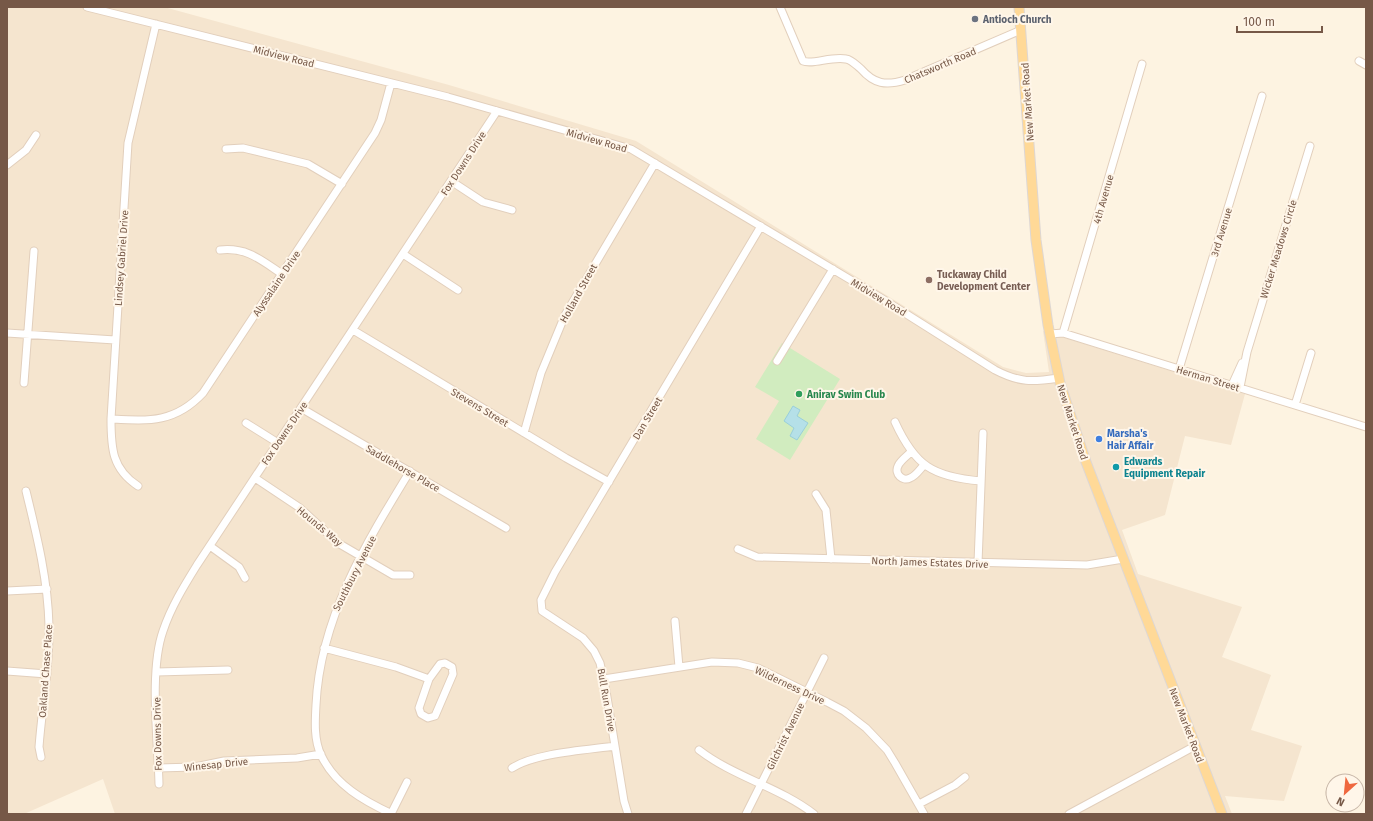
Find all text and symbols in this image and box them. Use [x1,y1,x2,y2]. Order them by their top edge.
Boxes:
scale bar [1237,8,1322,34]
marker: Antioch Church [970,14,980,24]
place label: Antioch Church [982,14,1052,26]
text: 100 m [1243,15,1275,29]
street label: Midview Road [252,44,316,70]
street label: Chatsworth Road [903,45,978,86]
street label: New Market Road [1019,62,1037,142]
street label: Midview Road [565,127,629,155]
street label: Fox Downs Drive [439,129,489,198]
street label: 4th Avenue [1091,173,1117,225]
street label: Wicker Meadows Circle [1258,198,1300,300]
street label: 3rd Avenue [1209,206,1235,258]
street label: Lindsey Gabriel Drive [113,210,131,306]
street label: Alyssalaine Drive [250,249,303,319]
street label: Holland Street [558,262,600,325]
place label: Tuckaway Child Development Center [937,269,1031,293]
marker: Tuckaway Child Development Center [924,275,934,285]
street label: Midview Road [849,277,908,319]
street label: Herman Street [1175,364,1241,394]
street label: New Market Road [1054,383,1090,462]
street label: Stevens Street [449,386,511,430]
marker: Anirav Swim Club [794,389,804,399]
place label: Anirav Swim Club [806,389,885,401]
street label: Dan Street [631,395,665,442]
street label: Fox Downs Drive [259,400,310,468]
place label: Marsha's Hair Affair [1107,428,1154,452]
marker: Marsha's Hair Affair [1094,434,1104,444]
street label: Saddlehorse Place [363,443,442,495]
place label: Edwards Equipment Repair [1124,456,1206,480]
marker: Edwards Equipment Repair [1111,462,1121,472]
street label: Hounds Way [294,504,345,549]
street label: Southbury Avenue [331,534,379,613]
street label: North James Estates Drive [871,555,989,571]
street label: Oakland Chase Place [37,624,55,718]
street label: Wilderness Drive [753,664,827,707]
street label: Bull Run Drive [595,667,618,733]
street label: New Market Road [1166,686,1206,764]
street label: Fox Downs Drive [151,697,165,771]
street label: Gilchrist Avenue [764,701,807,772]
street label: Winesap Drive [183,756,249,774]
north arrow [1325,773,1365,813]
text: N [1334,794,1347,809]

